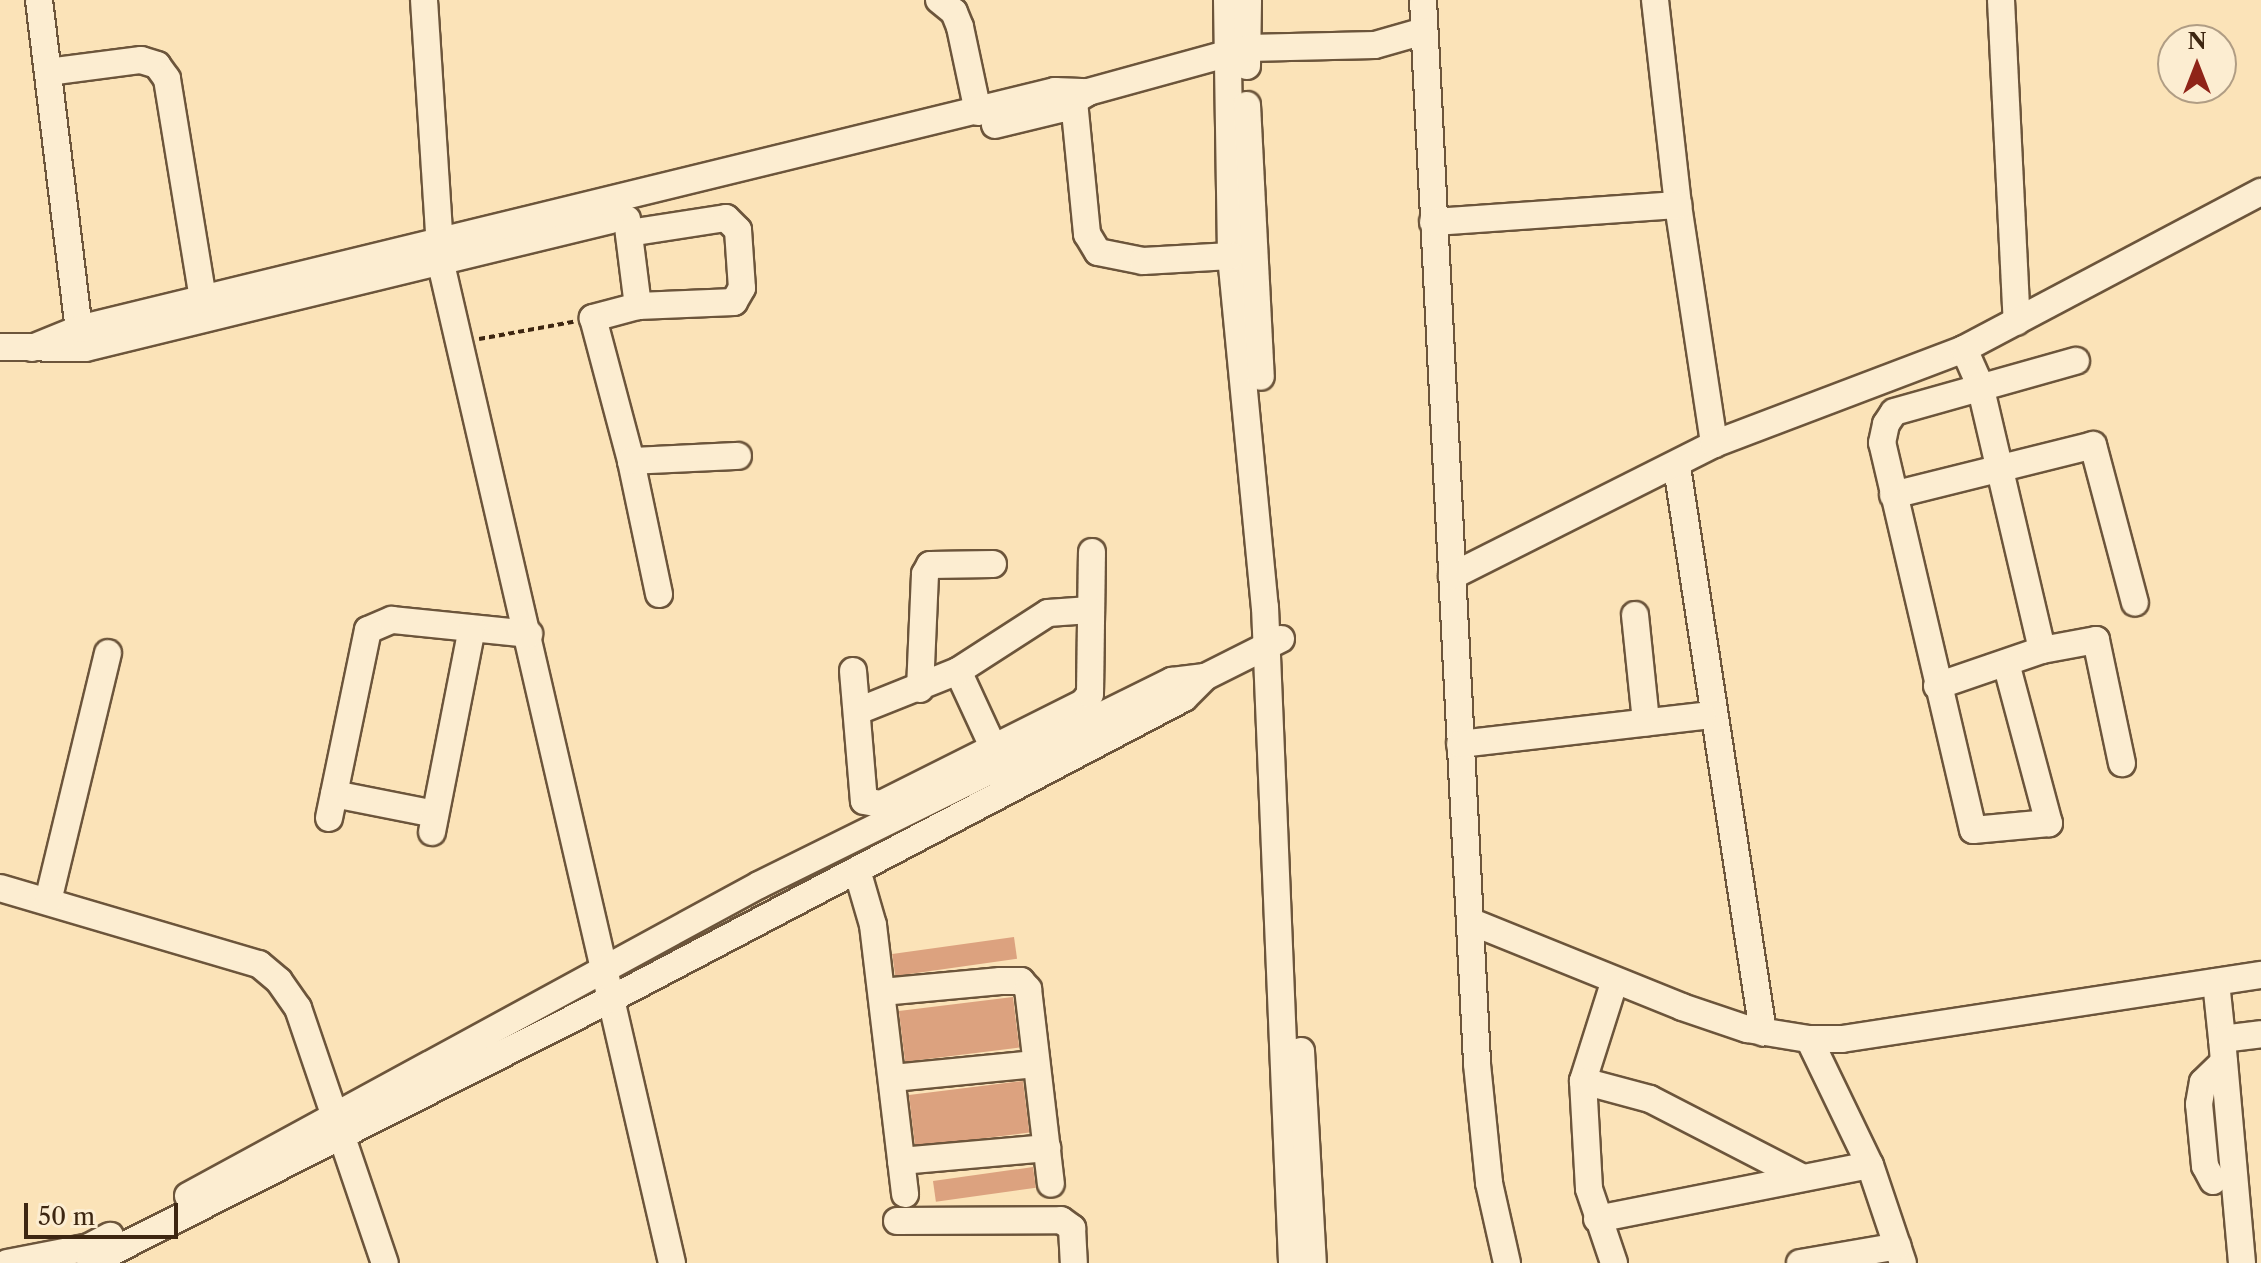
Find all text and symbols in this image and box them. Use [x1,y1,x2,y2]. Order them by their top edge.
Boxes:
north arrow [2157,24,2237,104]
text: N [2187,28,2207,55]
scale bar [28,1187,182,1237]
text: 50 m [38,1202,95,1231]

